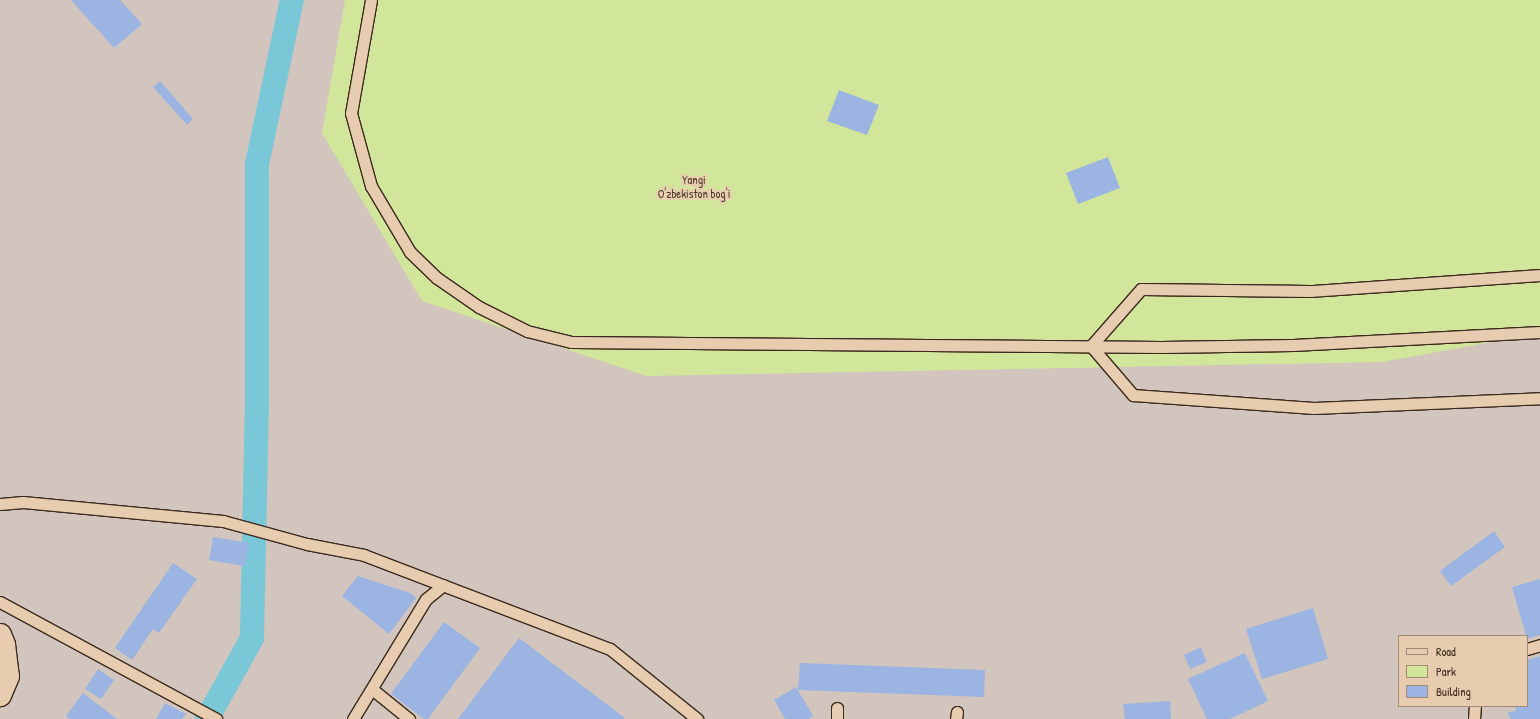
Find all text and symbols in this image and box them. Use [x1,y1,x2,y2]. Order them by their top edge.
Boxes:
park label: Yangi O'zbekiston bog'i [658,173,730,201]
legend [1398,635,1528,707]
text: Road [1436,643,1456,660]
text: Park [1436,663,1456,680]
text: Building [1436,683,1471,700]

